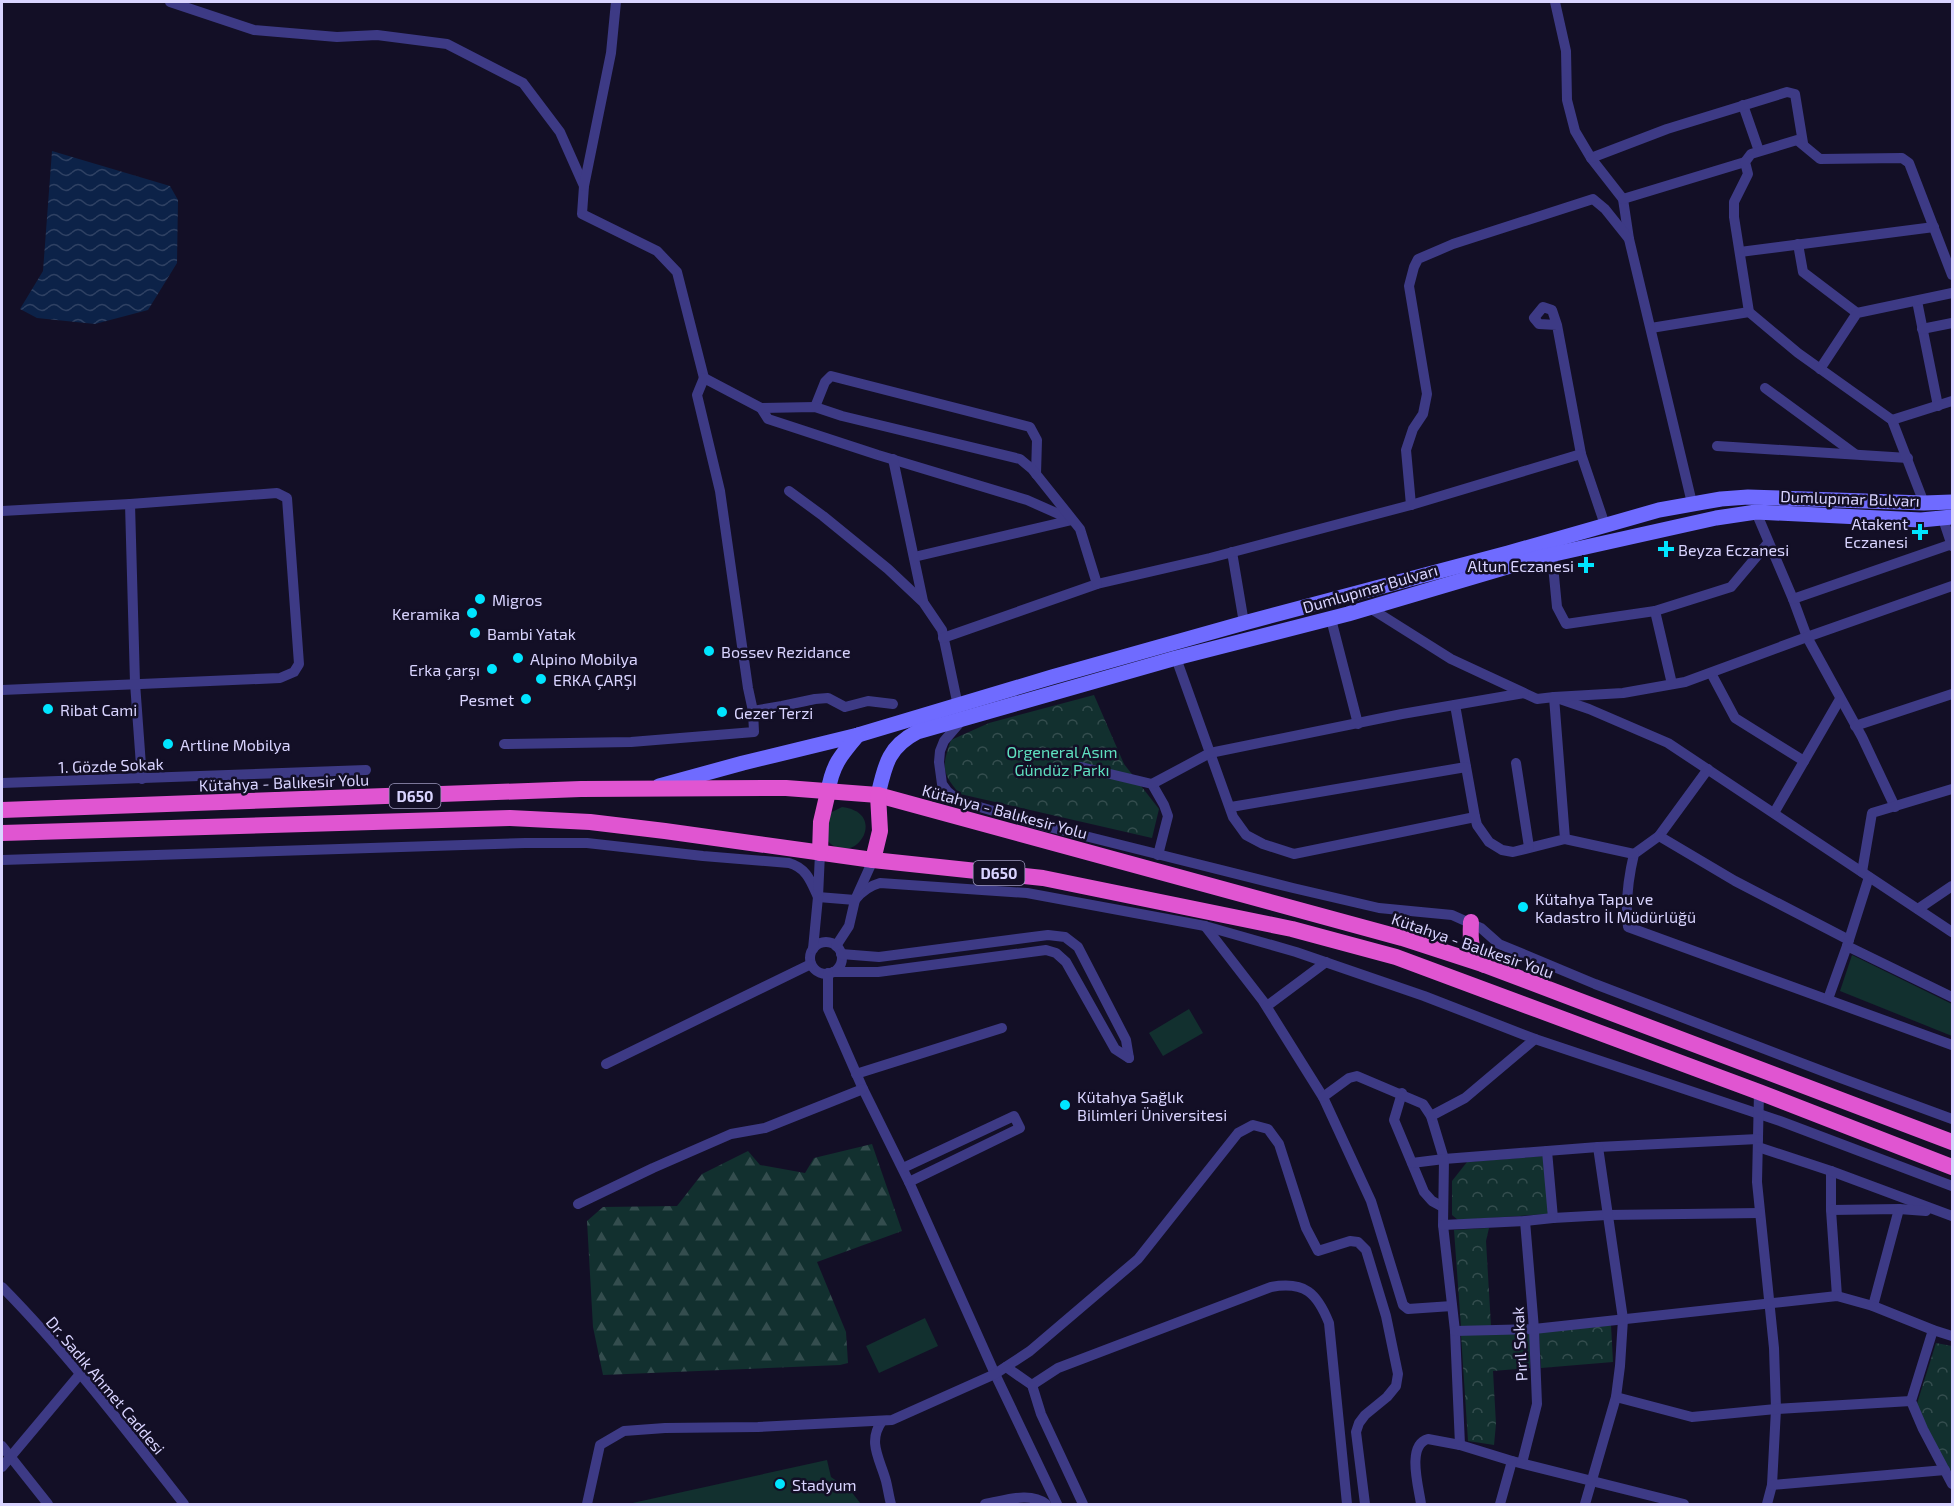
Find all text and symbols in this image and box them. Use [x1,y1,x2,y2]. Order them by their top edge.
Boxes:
street label: Dumlupınar Bulvarı [1780,486,1920,510]
place label: Atakent Eczanesi [1844,514,1908,551]
marker: Atakent Eczanesi [1913,525,1927,539]
place label: Beyza Eczanesi [1678,540,1789,559]
marker: Beyza Eczanesi [1659,542,1673,556]
place label: Altun Eczanesi [1468,556,1574,575]
marker: Altun Eczanesi [1579,558,1593,572]
street label: Dumlupınar Bulvarı [1300,560,1440,616]
place label: Migros [492,590,542,609]
marker: Migros [473,592,487,606]
place label: Keramika [392,604,460,623]
marker: Keramika [465,606,479,620]
place label: Bambi Yatak [487,624,576,643]
marker: Bambi Yatak [468,626,482,640]
place label: Bossev Rezidance [721,642,851,661]
marker: Bossev Rezidance [702,644,716,658]
place label: Alpino Mobilya [530,649,638,668]
marker: Alpino Mobilya [511,651,525,665]
place label: Erka çarşı [409,660,480,680]
marker: Erka çarşı [485,662,499,676]
place label: ERKA ÇARŞI [553,670,637,690]
marker: ERKA ÇARŞI [534,672,548,686]
place label: Pesmet [459,690,514,709]
marker: Pesmet [519,692,533,706]
place label: Ribat Cami [60,700,137,719]
marker: Ribat Cami [41,702,55,716]
place label: Gezer Terzi [734,703,813,722]
marker: Gezer Terzi [715,705,729,719]
place label: Artline Mobilya [180,735,290,754]
marker: Artline Mobilya [161,737,175,751]
park label: Orgeneral Asım Gündüz Parkı [1006,742,1118,779]
street label: 1. Gözde Sokak [58,754,164,776]
street label: Kütahya - Balıkesir Yolu [199,770,369,794]
street label: Kütahya - Balıkesir Yolu [920,780,1090,842]
road number: D650 [390,784,440,808]
road number: D650 [974,861,1024,885]
place label: Kütahya Tapu ve Kadastro İl Müdürlüğü [1535,889,1696,926]
marker: Kütahya Tapu ve Kadastro İl Müdürlüğü [1516,900,1530,914]
street label: Kütahya - Balıkesir Yolu [1389,908,1557,982]
place label: Kütahya Sağlık Bilimleri Üniversitesi [1077,1087,1227,1124]
marker: Kütahya Sağlık Bilimleri Üniversitesi [1058,1098,1072,1112]
street label: Pırıl Sokak [1508,1306,1530,1382]
street label: Dr. Sadık Ahmet Caddesi [43,1312,169,1458]
place label: Stadyum [792,1475,857,1494]
marker: Stadyum [773,1477,787,1491]

